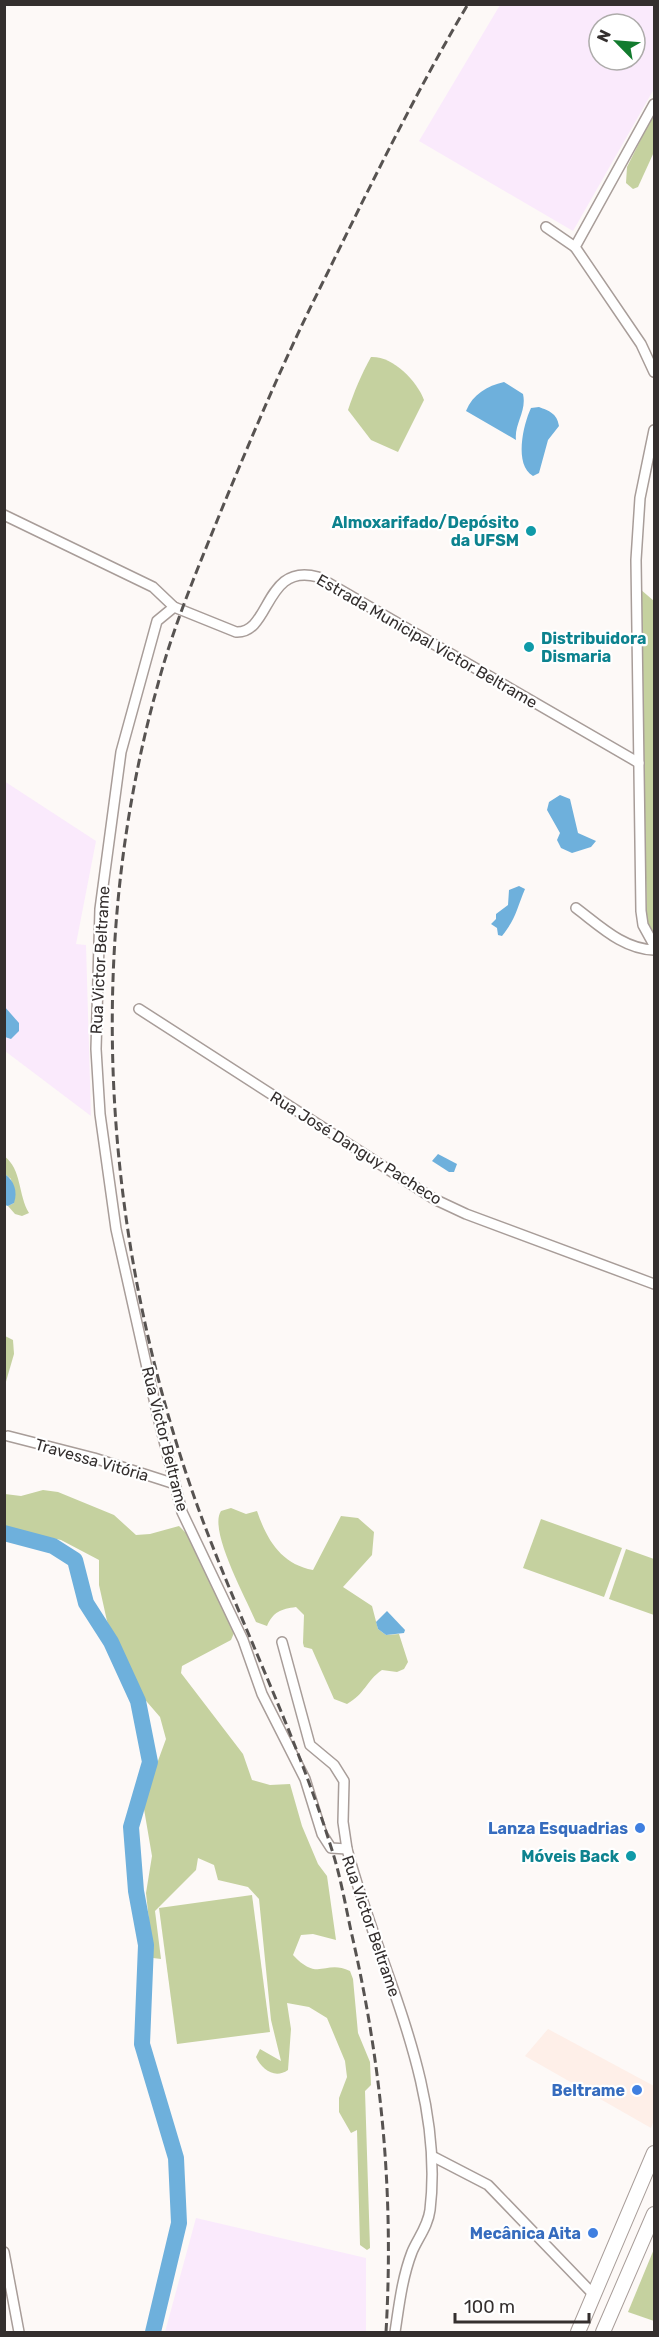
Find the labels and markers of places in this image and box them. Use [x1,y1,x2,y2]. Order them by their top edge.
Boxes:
place label: Almoxarifado/Depósito da UFSM [332,513,519,550]
marker: Almoxarifado/Depósito da UFSM [524,524,538,538]
place label: Distribuidora Dismaria [541,629,647,666]
marker: Distribuidora Dismaria [522,640,536,654]
place label: Lanza Esquadrias [488,1819,628,1838]
marker: Lanza Esquadrias [633,1821,647,1835]
place label: Móveis Back [521,1847,620,1866]
marker: Móveis Back [624,1849,638,1863]
place label: Beltrame [551,2081,625,2100]
marker: Beltrame [630,2083,644,2097]
place label: Mecânica Aita [470,2224,581,2243]
marker: Mecânica Aita [586,2226,600,2240]

